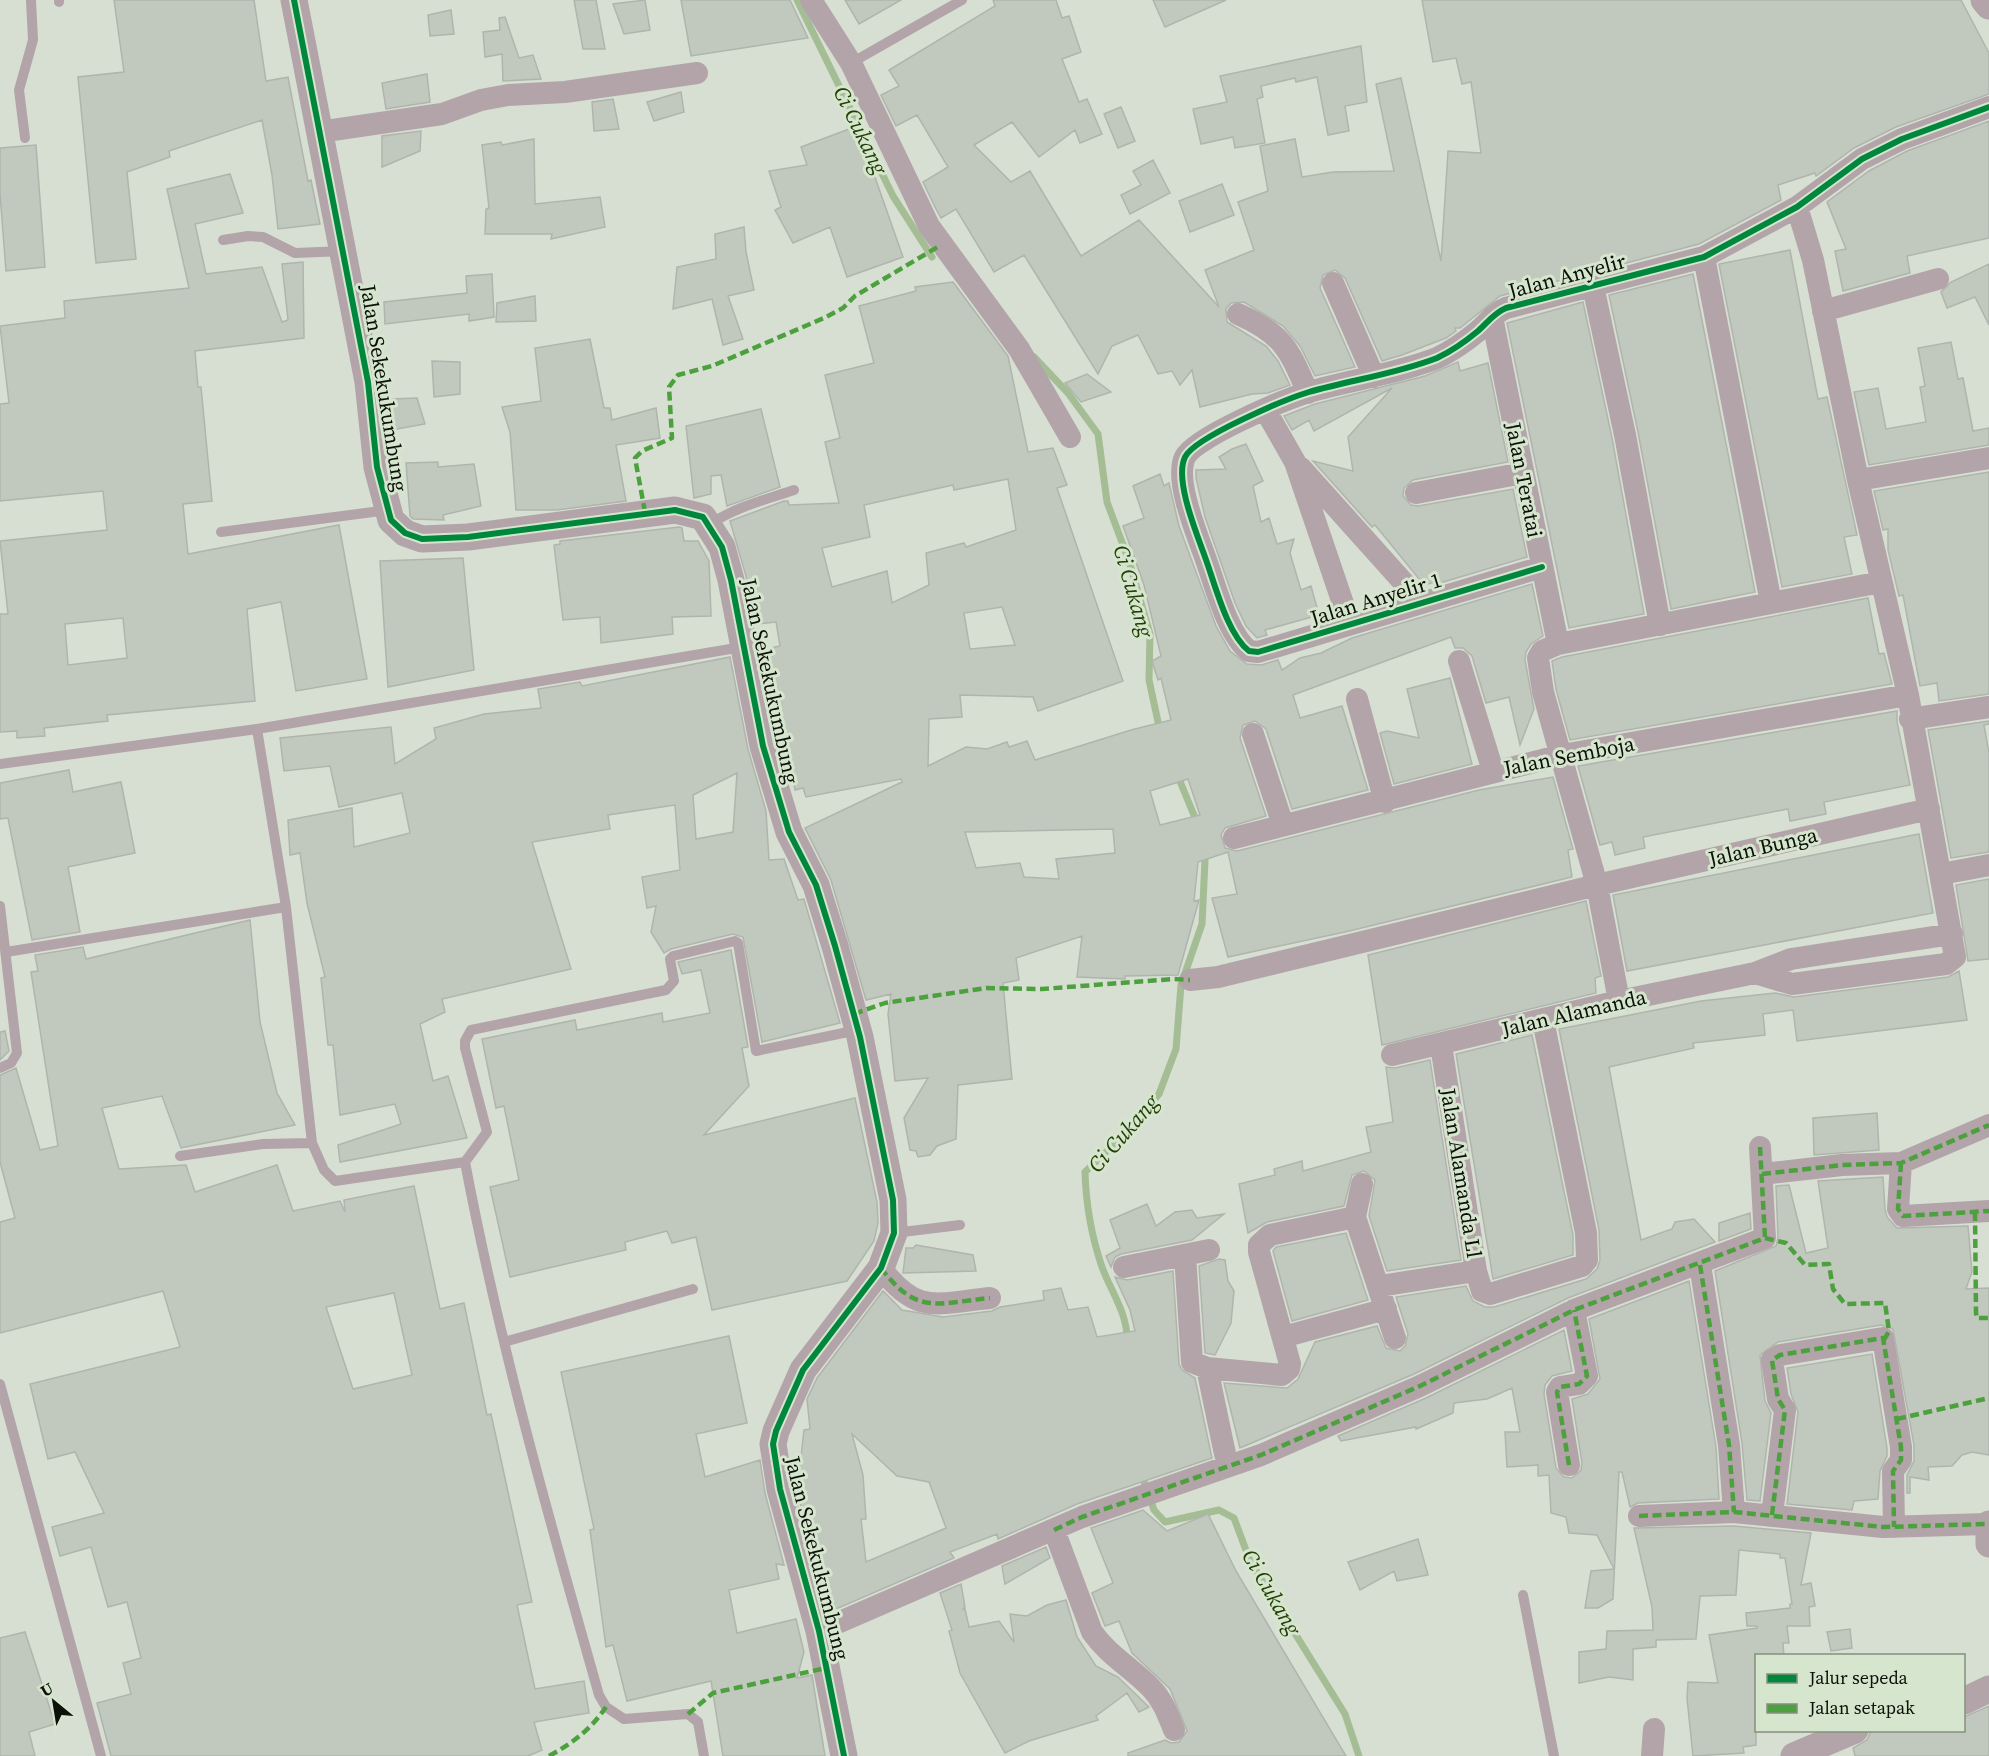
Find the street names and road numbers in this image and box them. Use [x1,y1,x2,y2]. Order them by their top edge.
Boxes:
street label: Jalan Anyelir [1504,246,1629,305]
street label: Jalan Sekekukumbung [354,281,415,494]
street label: Jalan Teratai [1499,419,1550,540]
street label: Jalan Anyelir 1 [1306,565,1445,633]
street label: Jalan Sekekukumbung [734,575,806,786]
street label: Jalan Semboja [1500,729,1637,783]
street label: Jalan Bunga [1704,820,1821,873]
street label: Jalan Alamanda [1498,982,1649,1043]
street label: Jalan Alamanda Ll [1434,1085,1489,1260]
street label: Jalan Sekekukumbung [778,1452,857,1663]

